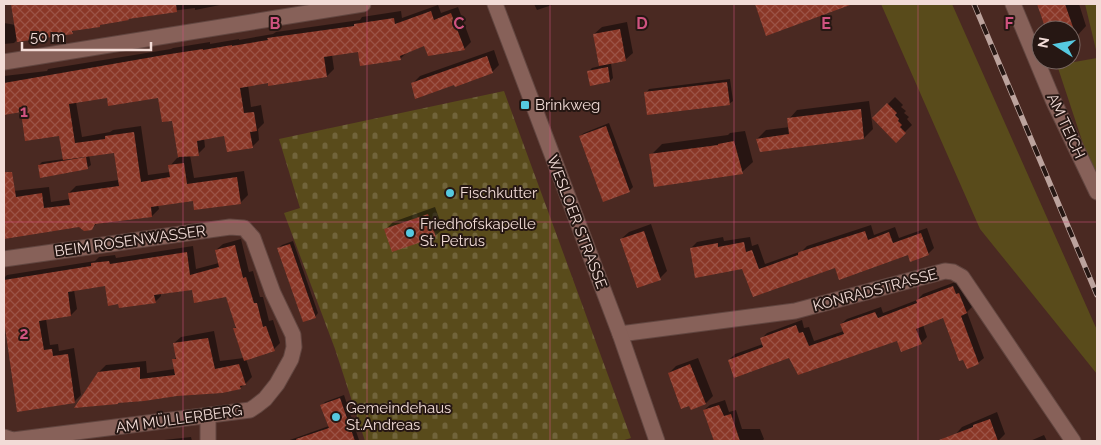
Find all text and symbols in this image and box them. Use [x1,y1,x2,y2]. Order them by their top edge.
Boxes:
text: B [270,14,281,33]
text: C [454,14,465,33]
text: D [636,14,648,33]
text: E [821,14,831,33]
text: F [1004,14,1014,33]
scale bar [22,20,151,52]
north arrow [1031,20,1081,70]
text: 50 m [30,28,65,46]
text: N [1034,36,1052,49]
street label: AM TEICH [1043,90,1089,162]
place label: Brinkweg [535,96,600,114]
marker: Brinkweg [519,99,531,111]
text: 1 [20,102,28,121]
street label: WESLOER STRASSE [543,153,611,291]
place label: Fischkutter [460,184,538,202]
marker: Fischkutter [444,187,456,199]
place label: Friedhofskapelle St. Petrus [420,215,536,250]
street label: BEIM ROSENWASSER [53,221,207,261]
marker: Friedhofskapelle St. Petrus [404,227,416,239]
street label: KONRADSTRASSE [811,265,939,315]
text: 2 [19,324,29,343]
place label: Gemeindehaus St.Andreas [346,399,451,434]
street label: AM MÜLLERBERG [114,400,243,437]
marker: Gemeindehaus St.Andreas [330,411,342,423]

